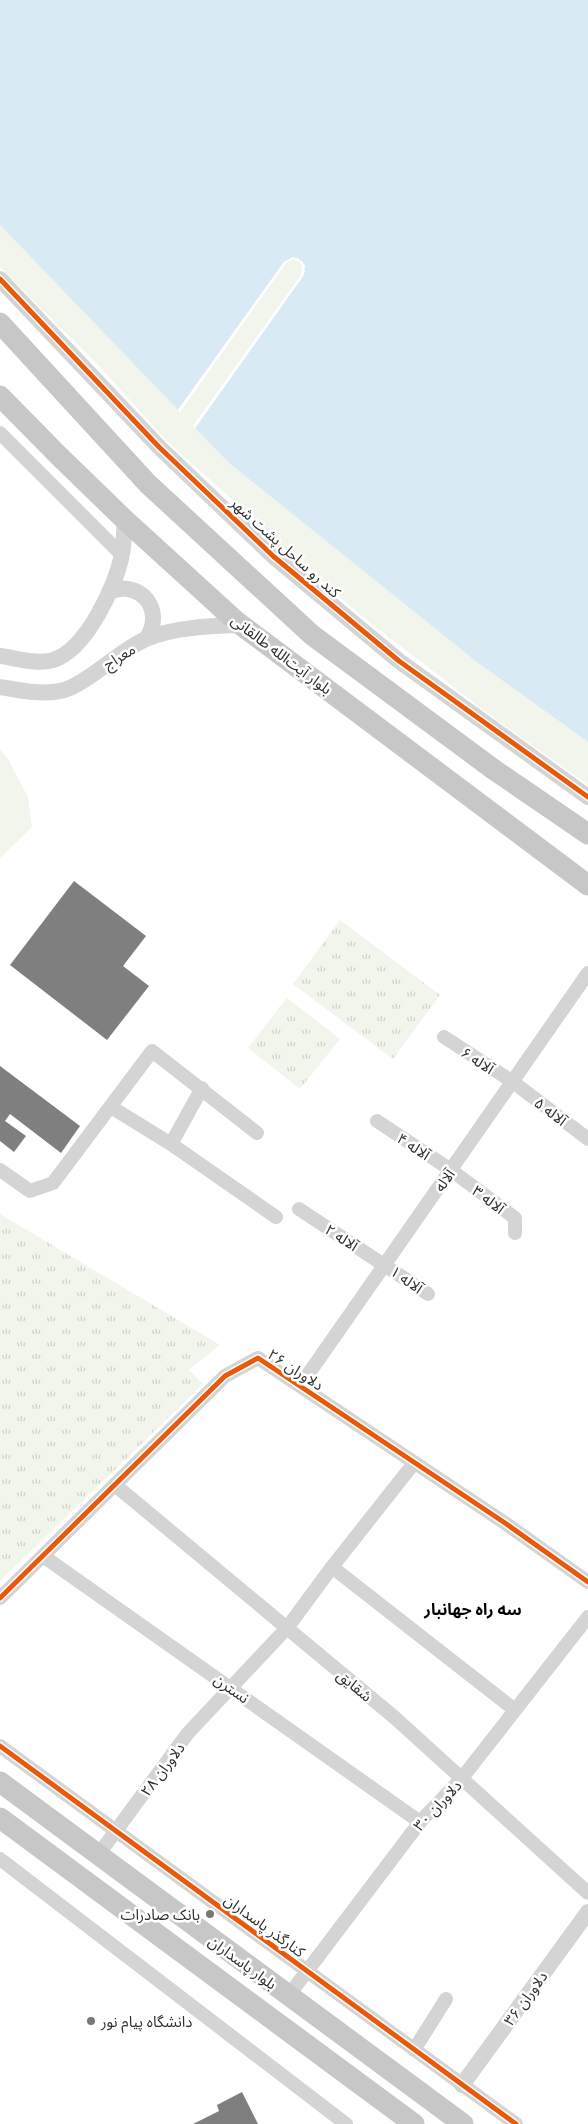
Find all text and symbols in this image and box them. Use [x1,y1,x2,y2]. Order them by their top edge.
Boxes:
street label: کند رو ساحل پشت شهر [225,492,345,603]
street label: بلوار آیت‌الله طالقانی [228,610,336,698]
street label: معراج [100,639,140,676]
street label: آلاله ۶ [458,1043,498,1078]
street label: آلاله ۵ [531,1093,571,1129]
street label: آلاله ۴ [394,1129,434,1164]
street label: آلاله [430,1165,458,1195]
street label: آلاله ۳ [469,1181,509,1217]
street label: آلاله ۲ [322,1220,362,1255]
street label: آلاله ۱ [387,1261,427,1297]
street label: دلاوران ۲۶ [264,1344,327,1394]
district label: سه راه جهانبار [423,1599,522,1619]
street label: شقایق [333,1665,376,1706]
street label: نسترن [210,1670,253,1707]
street label: دلاوران ۲۸ [136,1739,189,1800]
street label: دلاوران ۳۰ [409,1776,466,1835]
street label: کنارگذر پاسداران [220,1890,309,1962]
place label: بانک صادرات [121,1905,200,1924]
marker: بانک صادرات [204,1908,216,1920]
street label: بلوار پاسداران [204,1931,280,1994]
street label: دلاوران ۳۶ [499,1967,551,2029]
place label: دانشگاه پیام نور [100,2012,192,2033]
marker: دانشگاه پیام نور [85,2015,97,2027]

